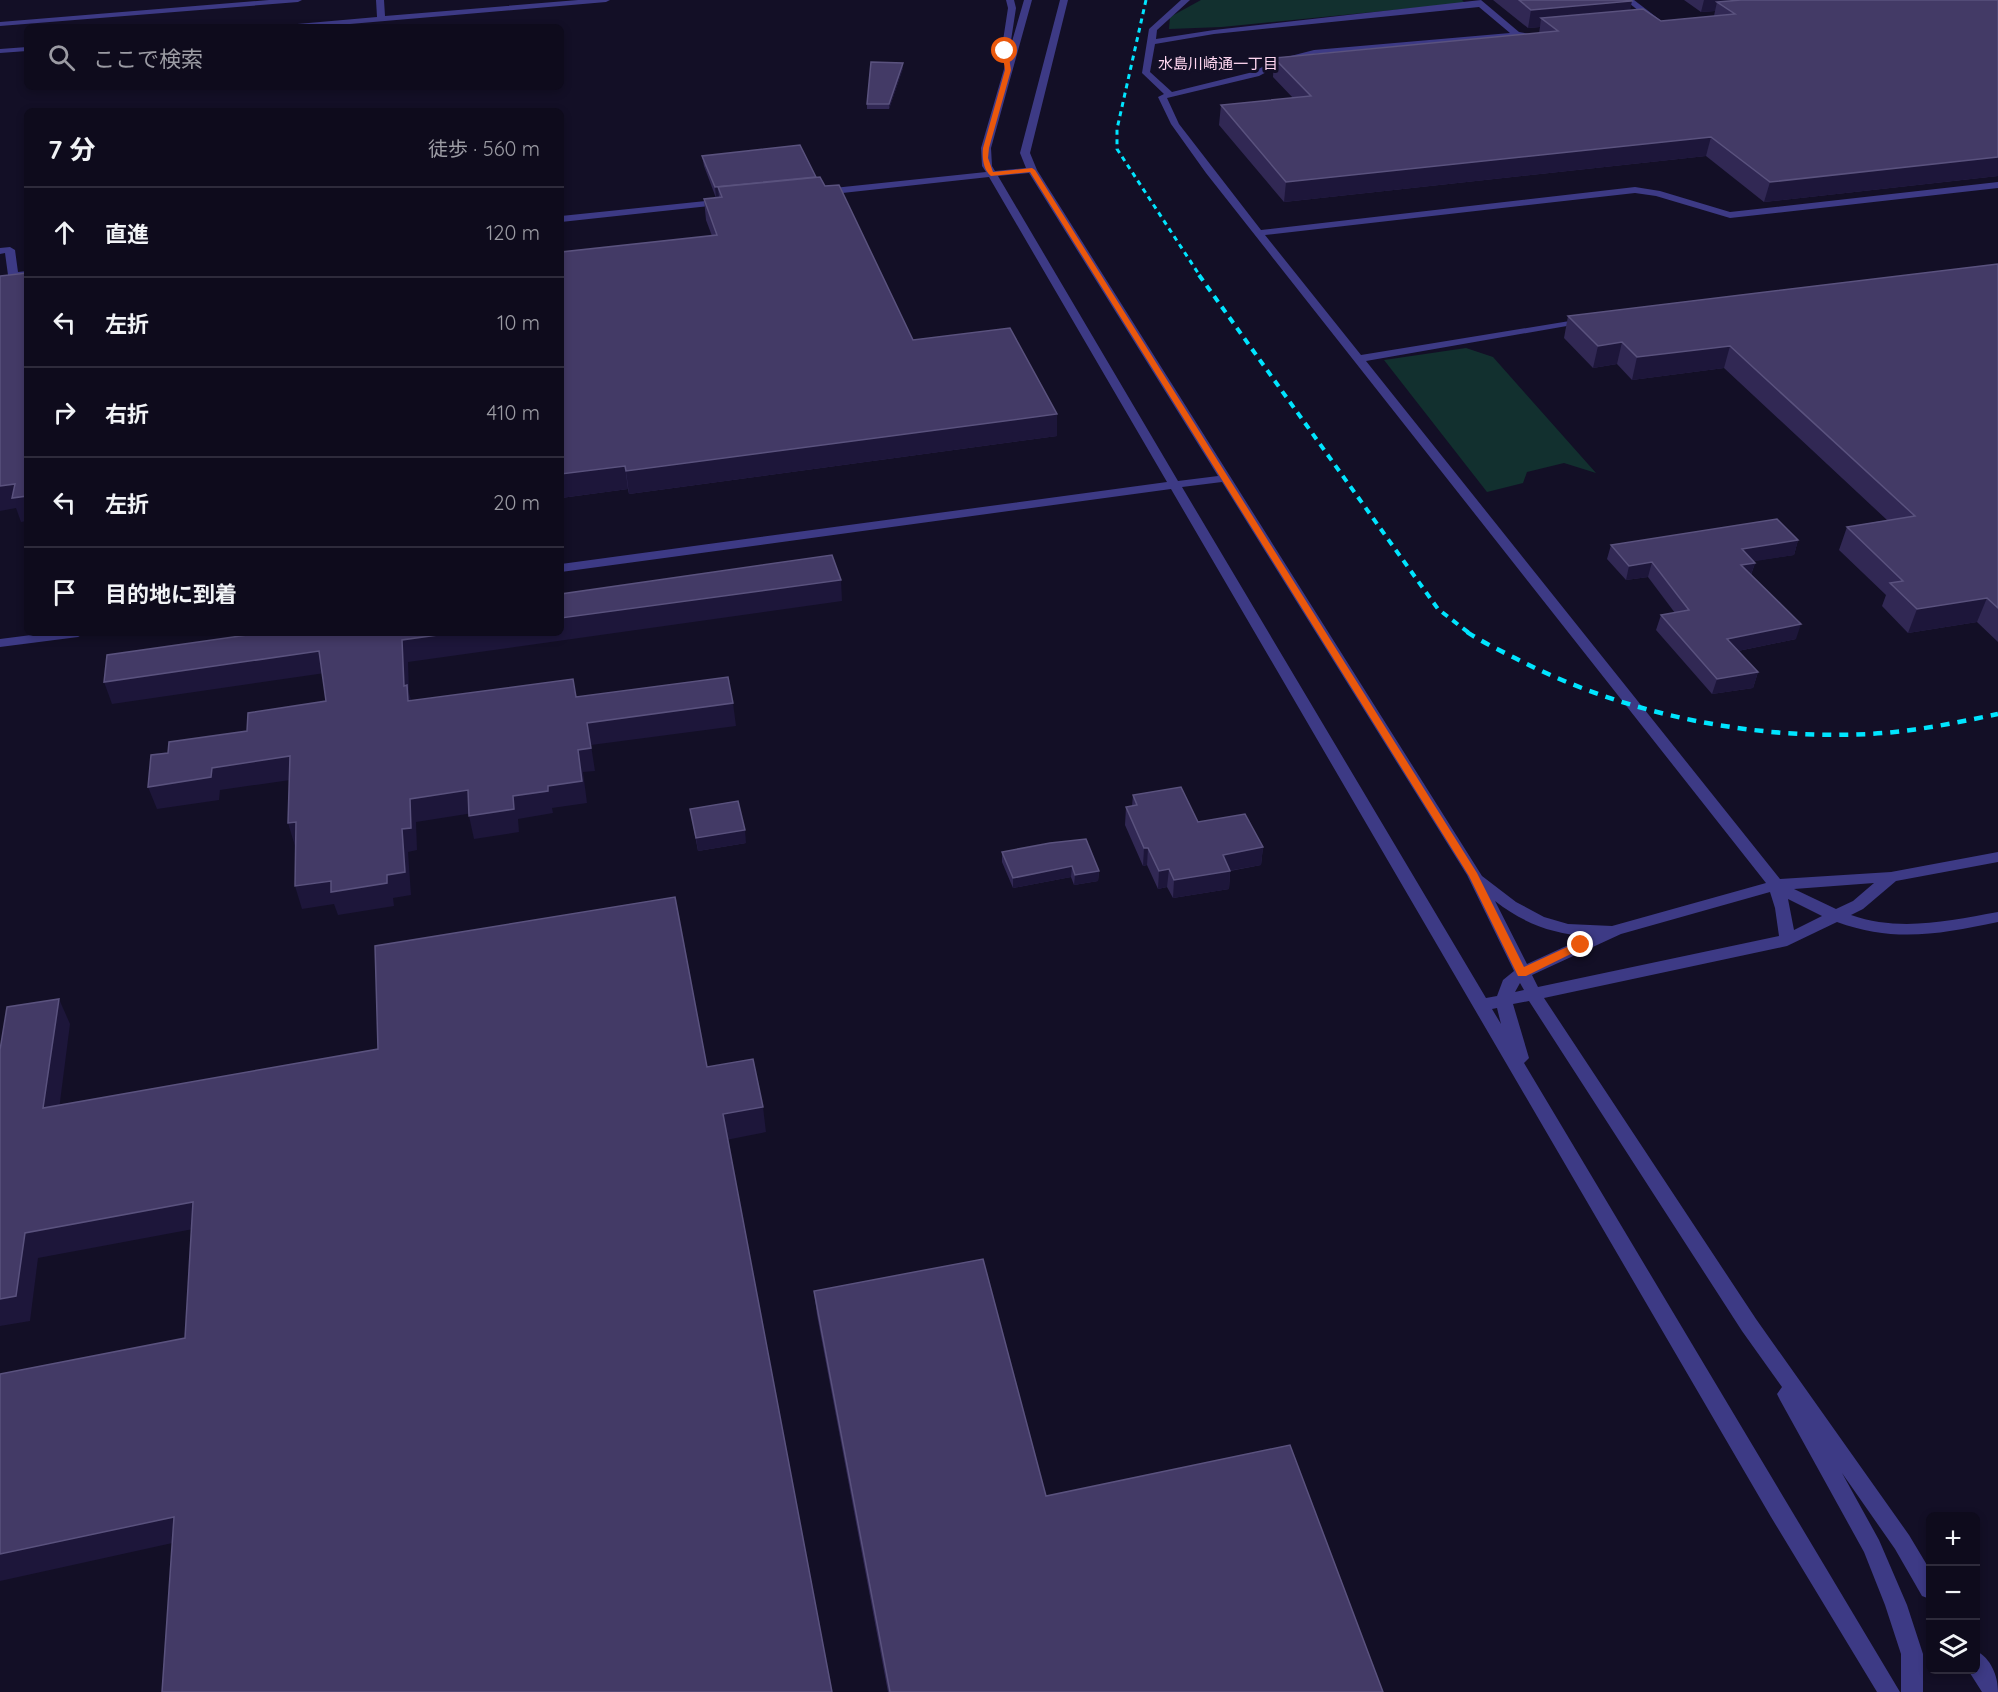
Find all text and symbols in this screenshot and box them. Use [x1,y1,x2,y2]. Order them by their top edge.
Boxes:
search box [24,24,564,90]
route start [991,37,1017,63]
icon: search [45,41,78,74]
text: ここで検索 [93,45,203,73]
district label: 水島川崎通一丁目 [1158,54,1278,73]
text: 7 分 [48,133,96,166]
text: 徒歩 · 560 m [428,136,540,161]
icon: ahead [48,216,81,249]
text: 直進 [105,220,149,248]
text: 120 m [486,220,540,245]
icon: left [48,306,81,339]
text: 左折 [105,310,149,338]
text: 10 m [497,310,540,335]
icon: right [48,396,81,429]
text: 右折 [105,400,149,428]
text: 410 m [487,400,540,425]
icon: left [48,486,81,519]
text: 左折 [105,490,149,518]
text: 20 m [493,490,540,515]
icon: arrive [48,576,81,609]
text: 目的地に到着 [105,580,237,608]
route end [1567,931,1593,957]
map controls [1926,1512,1980,1674]
button: + [1926,1512,1980,1566]
button: − [1926,1566,1980,1620]
button: layers [1926,1620,1980,1674]

